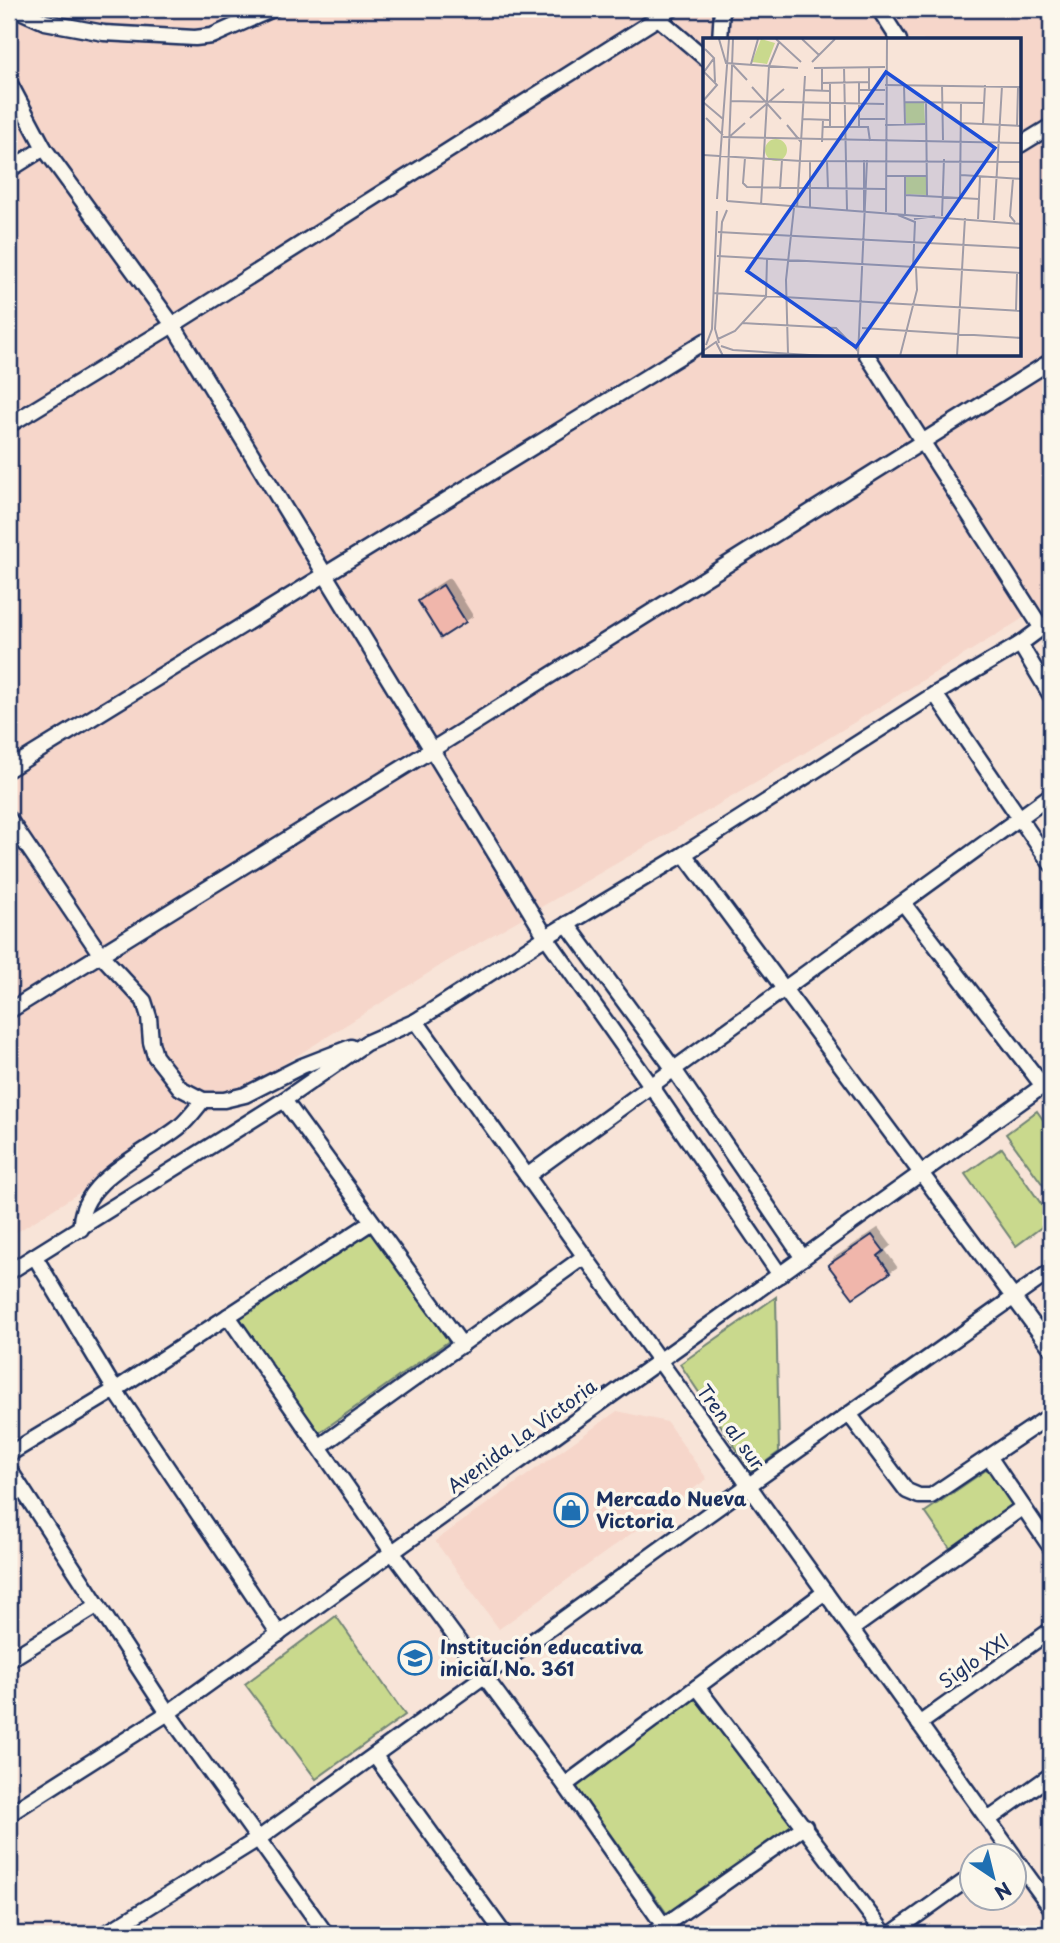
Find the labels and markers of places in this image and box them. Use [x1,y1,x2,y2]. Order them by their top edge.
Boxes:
place label: Mercado Nueva Victoria [596,1484,747,1534]
shop icon: Mercado Nueva Victoria [552,1491,590,1529]
place label: Institución educativa inicial No. 361 [440,1632,643,1682]
school or university icon: Institución educativa inicial No. 361 [396,1639,434,1677]

